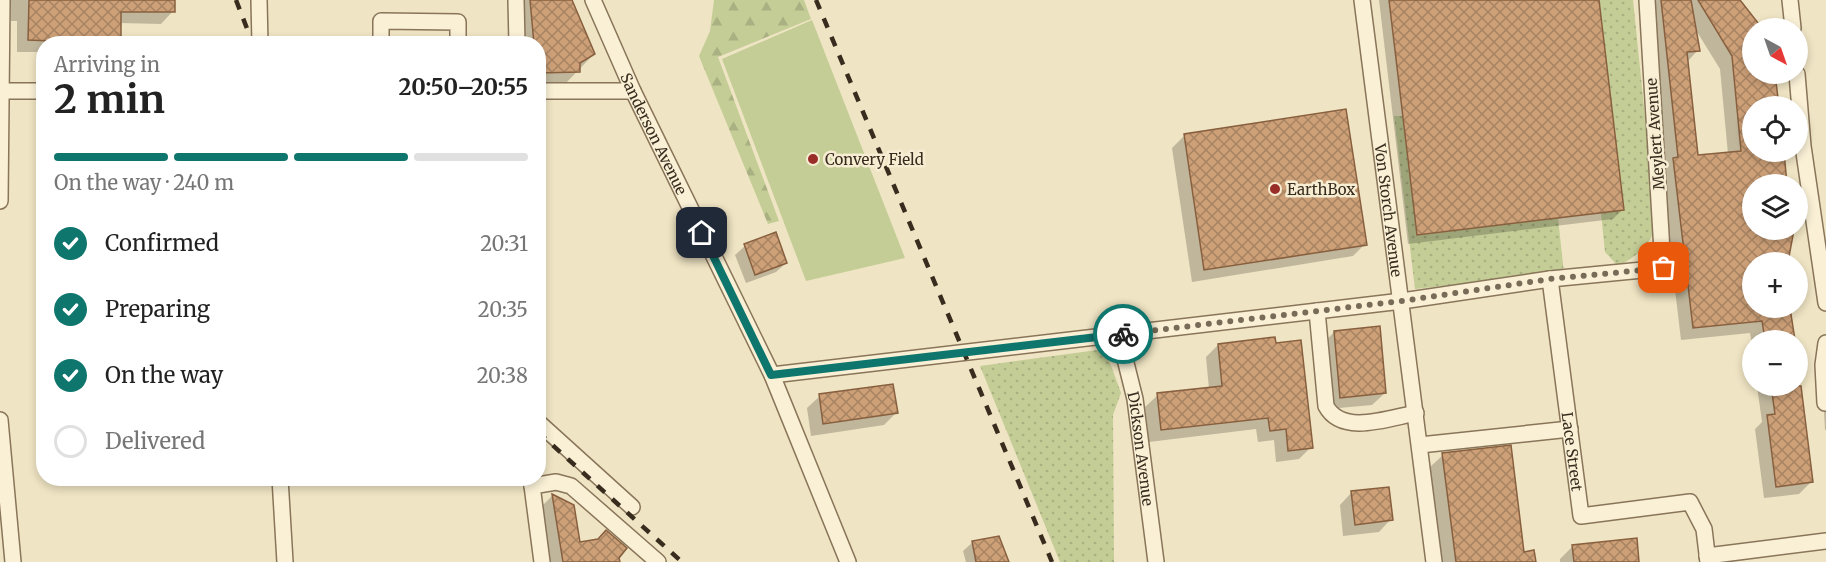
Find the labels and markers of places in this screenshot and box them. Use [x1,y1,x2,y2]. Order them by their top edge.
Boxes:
place label: Convery Field [825,150,924,169]
marker: Convery Field [806,152,820,166]
place label: EarthBox [1287,180,1355,199]
marker: EarthBox [1268,182,1282,196]
pin [676,207,727,258]
pin [1638,242,1689,293]

